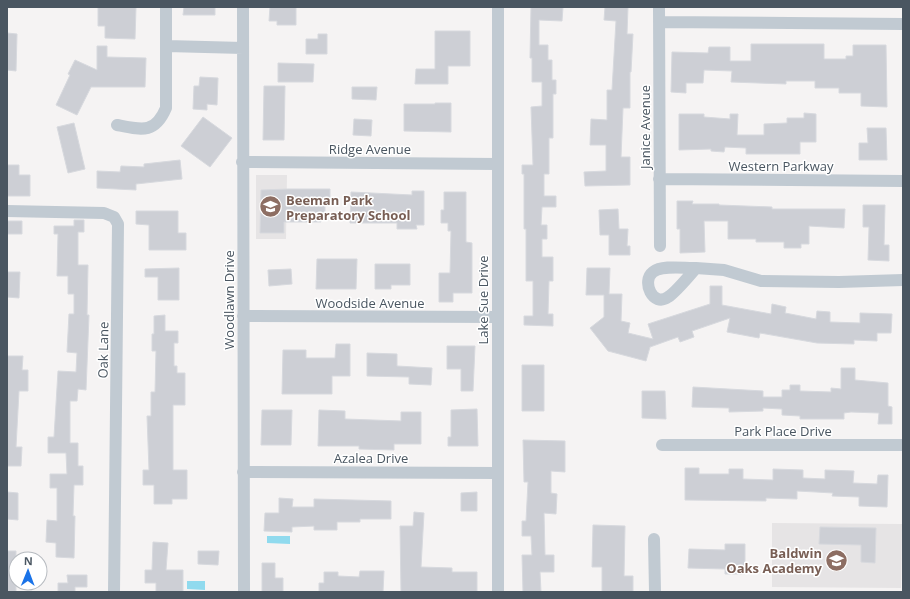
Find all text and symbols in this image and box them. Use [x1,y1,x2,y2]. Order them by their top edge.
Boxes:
street label: Janice Avenue [636,85,654,171]
street label: Ridge Avenue [329,140,411,158]
street label: Western Parkway [728,157,834,175]
place label: Beeman Park Preparatory School [286,191,410,224]
school or university icon: Beeman Park Preparatory School [258,194,284,220]
street label: Woodlawn Drive [220,250,238,350]
street label: Lake Sue Drive [474,255,492,345]
street label: Woodside Avenue [316,294,424,312]
street label: Oak Lane [94,321,112,379]
street label: Park Place Drive [734,422,832,440]
street label: Azalea Drive [334,449,408,467]
place label: Baldwin Oaks Academy [726,544,823,577]
school or university icon: Baldwin Oaks Academy [824,547,850,573]
north arrow [8,551,48,591]
text: N [24,553,33,568]

